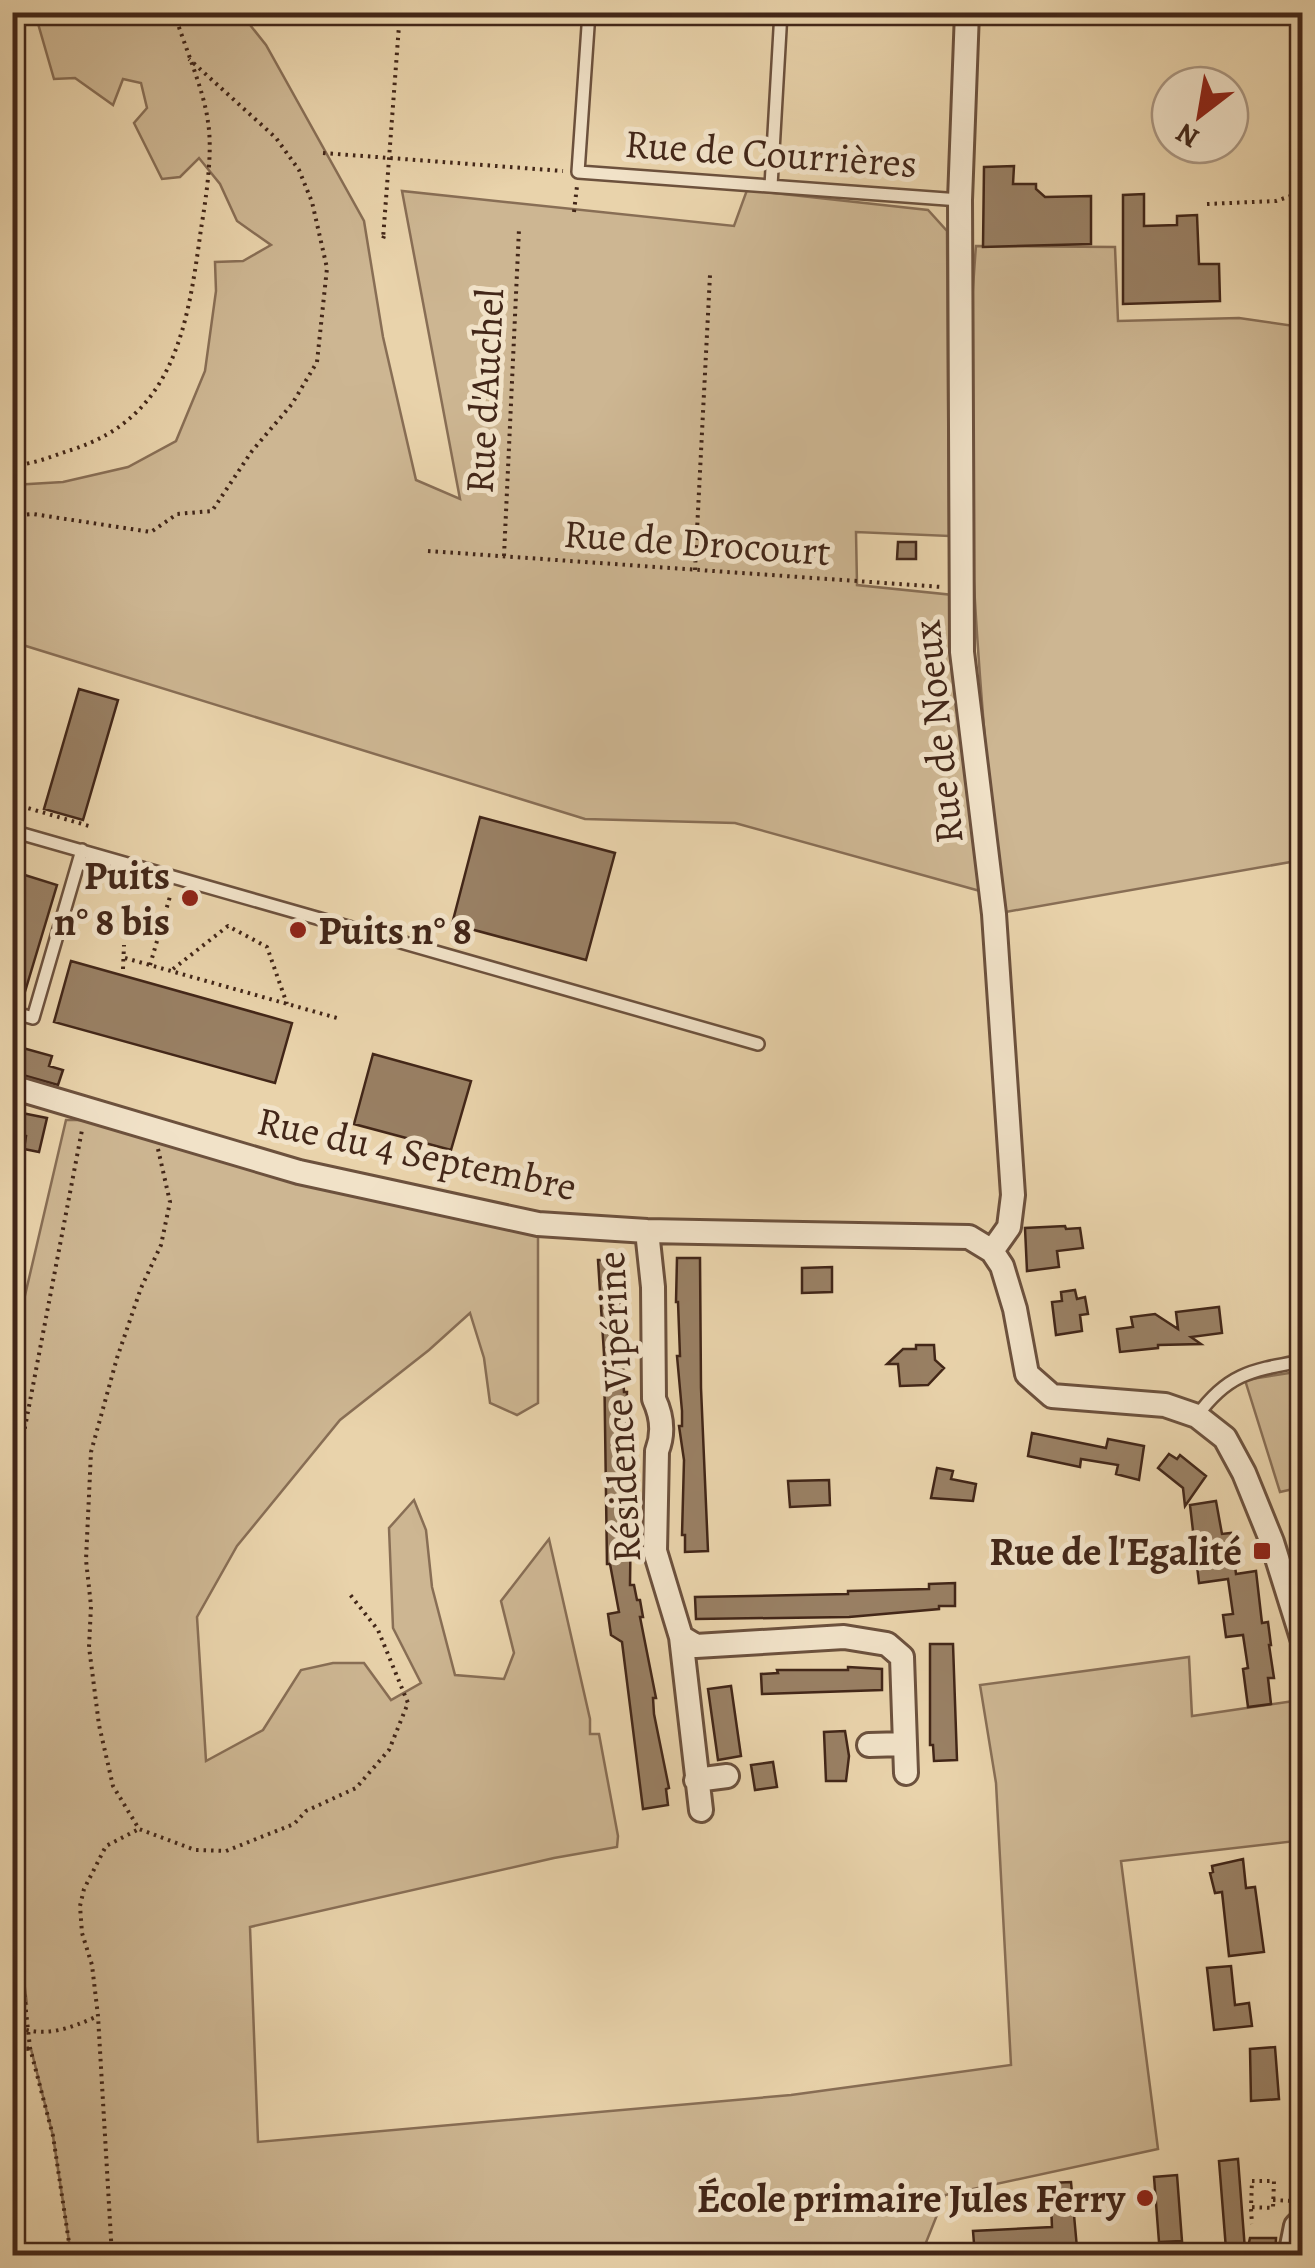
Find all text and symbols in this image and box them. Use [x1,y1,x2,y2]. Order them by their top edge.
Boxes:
north arrow [1150,65,1250,165]
text: N [1169,114,1206,157]
street label: Rue de Courrières [623,116,919,191]
street label: Rue d'Auchel [452,287,517,495]
street label: Rue de Drocourt [562,506,832,579]
street label: Rue de Noeux [898,617,977,846]
place label: Puits n° 8 bis [54,848,170,949]
marker: Puits n° 8 bis [179,887,201,909]
place label: Puits n° 8 [318,903,472,958]
marker: Puits n° 8 [287,919,309,941]
street label: Rue du 4 Septembre [252,1093,581,1214]
street label: Résidence Vipérine [583,1250,654,1564]
place label: Rue de l'Egalité [989,1524,1242,1579]
marker: Rue de l'Egalité [1251,1540,1273,1562]
place label: École primaire Jules Ferry [697,2171,1126,2226]
marker: École primaire Jules Ferry [1134,2187,1156,2209]

